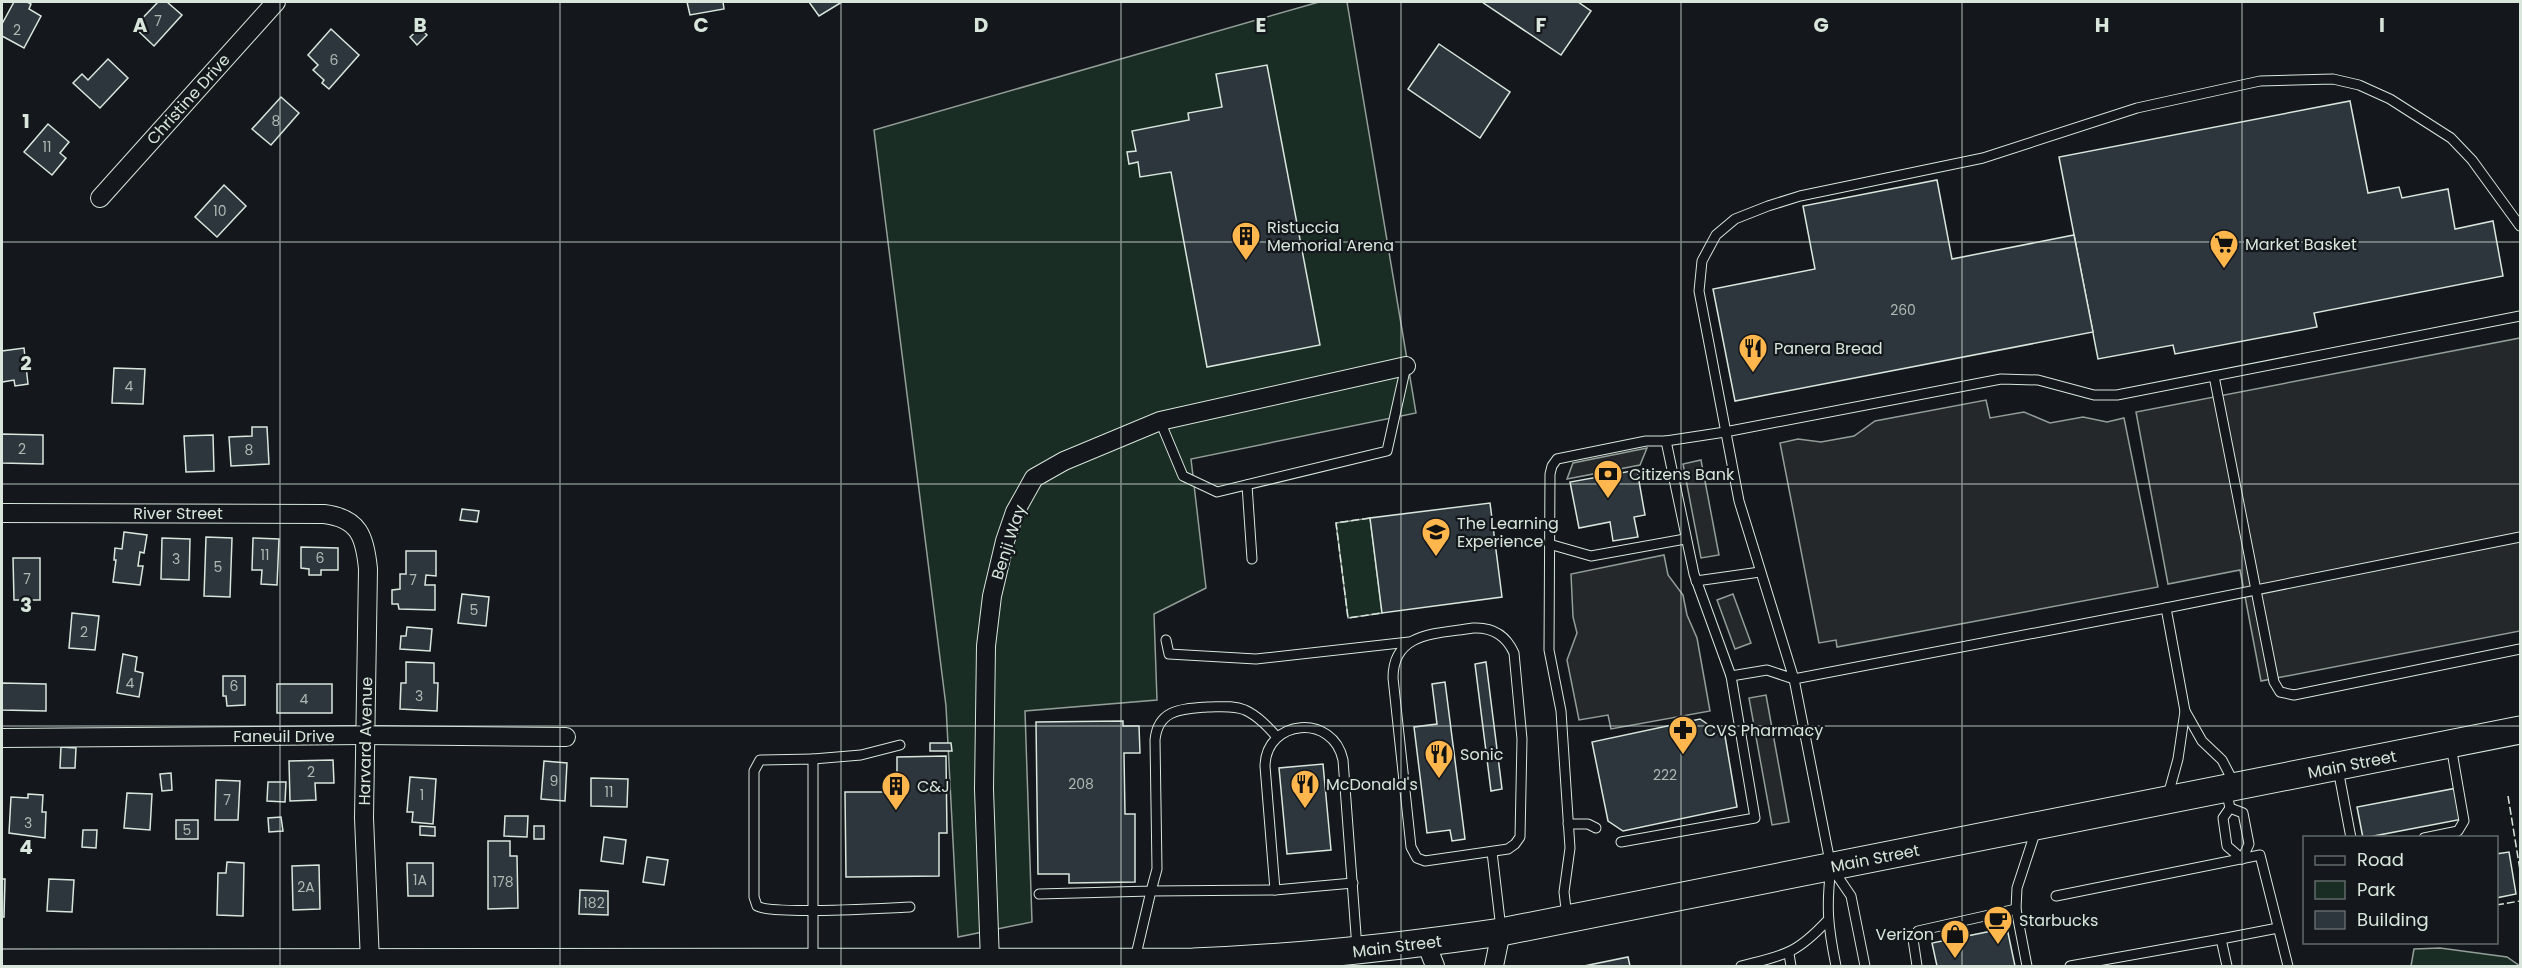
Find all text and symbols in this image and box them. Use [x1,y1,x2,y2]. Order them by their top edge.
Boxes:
text: A [133,11,148,39]
house number: 7 [154,11,162,31]
text: B [413,11,427,39]
text: C [693,11,709,39]
text: D [974,11,988,39]
text: E [1256,11,1266,39]
text: F [1536,11,1547,39]
text: G [1813,11,1829,39]
text: H [2095,11,2109,39]
text: I [2379,11,2385,39]
house number: 2 [13,20,21,40]
street label: Christine Drive [141,49,235,150]
house number: 6 [330,50,339,70]
text: 1 [22,107,30,135]
house number: 8 [272,111,281,131]
house number: 11 [43,137,51,157]
house number: 10 [213,201,227,221]
place label: Ristuccia Memorial Arena [1267,216,1394,257]
building icon: Ristuccia Memorial Arena [1230,220,1262,262]
supermarket icon: Market Basket [2208,228,2240,270]
place label: Market Basket [2245,233,2357,256]
house number: 260 [1890,300,1916,320]
restaurant icon: Panera Bread [1737,332,1769,374]
place label: Panera Bread [1774,337,1883,360]
text: 2 [20,349,32,377]
house number: 4 [125,376,134,396]
house number: 2 [18,439,26,459]
house number: 8 [245,440,254,460]
bank icon: Citizens Bank [1592,458,1624,500]
place label: Citizens Bank [1629,463,1735,486]
street label: River Street [133,502,223,525]
street label: Benji Way [986,502,1031,583]
place label: The Learning Experience [1457,512,1559,553]
school or university icon: The Learning Experience [1420,516,1452,558]
house number: 11 [261,545,269,565]
house number: 6 [316,548,325,568]
house number: 3 [172,549,180,569]
house number: 5 [214,557,222,577]
house number: 7 [23,569,31,589]
house number: 7 [409,570,417,590]
text: 3 [20,591,32,619]
house number: 5 [470,600,478,620]
house number: 2 [80,622,88,642]
house number: 4 [126,673,135,693]
house number: 6 [230,676,239,696]
street label: Harvard Avenue [353,676,378,806]
house number: 3 [415,686,423,706]
house number: 4 [300,689,309,709]
pharmacy icon: CVS Pharmacy [1667,714,1699,756]
place label: CVS Pharmacy [1704,719,1823,742]
street label: Faneuil Drive [233,725,335,748]
restaurant icon: Sonic [1423,738,1455,780]
place label: Sonic [1460,743,1504,766]
street label: Main Street [2306,745,2399,784]
house number: 2 [307,762,315,782]
house number: 222 [1653,765,1677,785]
restaurant icon: McDonald's [1289,768,1321,810]
building icon: C&J [880,770,912,812]
house number: 9 [550,771,558,791]
place label: McDonald's [1326,773,1418,796]
house number: 208 [1068,774,1094,794]
place label: C&J [917,775,950,798]
house number: 11 [605,782,613,802]
house number: 1 [420,785,424,805]
house number: 7 [223,790,231,810]
house number: 3 [24,813,32,833]
house number: 5 [183,820,191,840]
text: 4 [19,833,33,861]
legend [2303,836,2498,944]
street label: Main Street [1829,839,1922,878]
text: Road [2357,847,2404,872]
house number: 1A [413,870,427,890]
house number: 178 [493,872,514,892]
house number: 2A [297,877,315,897]
text: Park [2357,877,2396,902]
house number: 182 [583,893,605,913]
cafe icon: Starbucks [1982,904,2014,946]
text: Building [2357,907,2429,932]
place label: Starbucks [2019,909,2098,932]
shop icon: Verizon [1939,918,1971,960]
place label: Verizon [1876,923,1934,946]
street label: Main Street [1351,930,1443,963]

